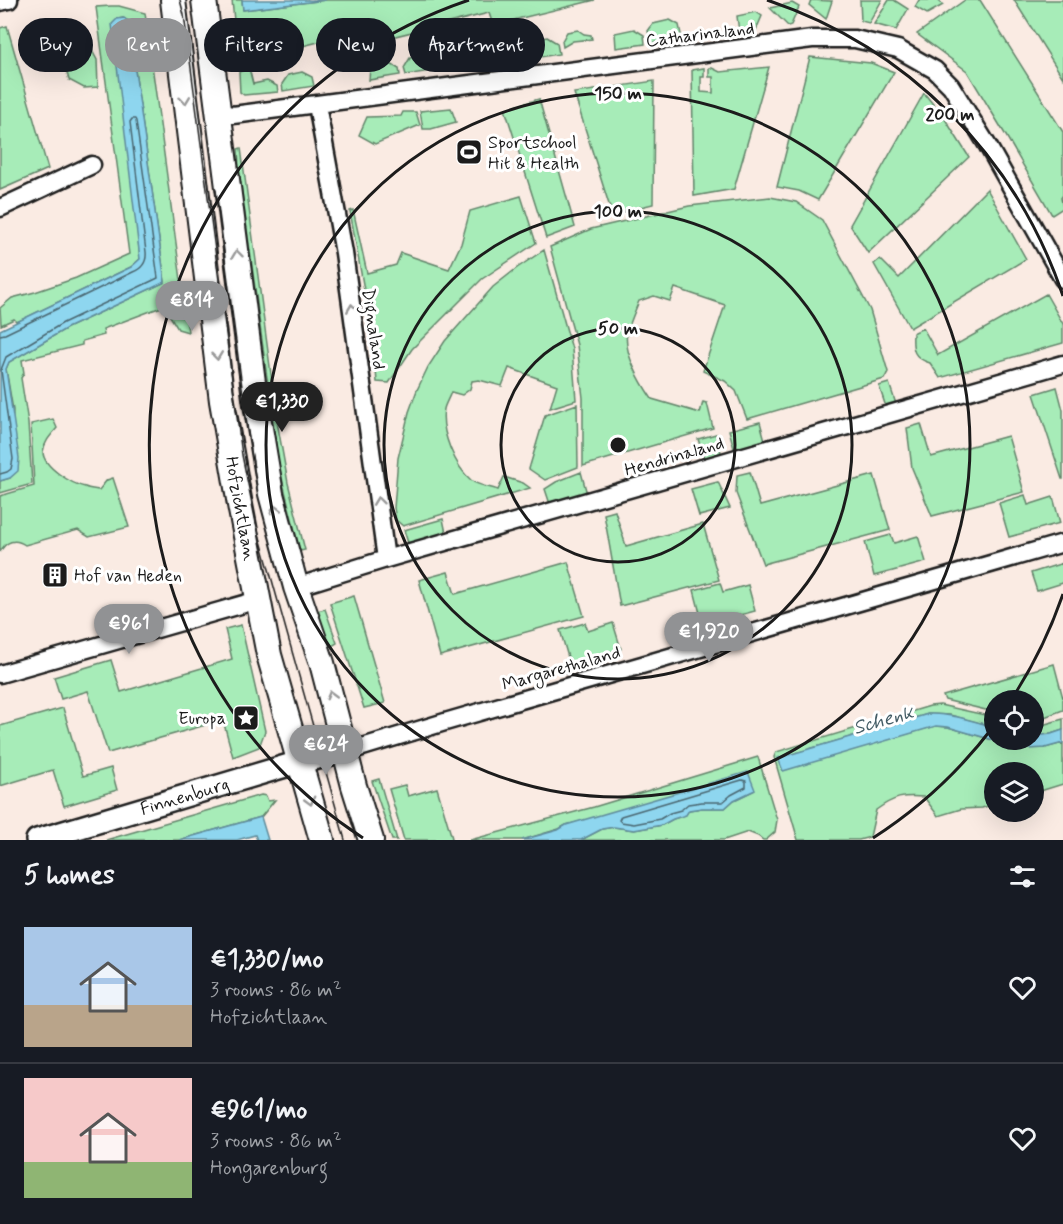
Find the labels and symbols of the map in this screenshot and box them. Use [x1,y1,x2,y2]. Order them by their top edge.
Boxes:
street label: Catharinaland [644,16,756,54]
text: 150 m [594,82,642,106]
one-way arrow [179,95,191,104]
text: 200 m [925,103,975,127]
place label: Sportschool Hit & Health [488,131,579,176]
sports icon: Sportschool Hit & Health [454,137,484,167]
text: 100 m [594,200,642,224]
one-way arrow [231,249,244,258]
pin: €814 [156,281,228,332]
street label: Dignaland [353,287,391,372]
one-way arrow [346,303,358,312]
text: 50 m [598,317,638,341]
one-way arrow [210,351,222,360]
pin: €1,330 [233,382,331,433]
street label: Hendrinaland [622,431,727,483]
centre of rings [608,435,628,455]
street label: Hofzichtlaan [219,455,261,563]
one-way arrow [373,496,385,505]
one-way arrow [270,504,282,514]
building icon: Hof van Heden [40,560,70,590]
place label: Hof van Heden [74,564,182,588]
pin: €961 [93,604,165,655]
pin: €1,920 [660,612,758,663]
street label: Margarethaland [499,641,624,698]
one-way arrow [326,690,338,701]
water label: Schenk [850,699,918,742]
place icon: Europa [231,703,261,733]
place label: Europa [178,707,226,731]
pin: €624 [290,725,362,776]
street label: Finnenburg [137,772,232,822]
one-way arrow [303,795,315,806]

